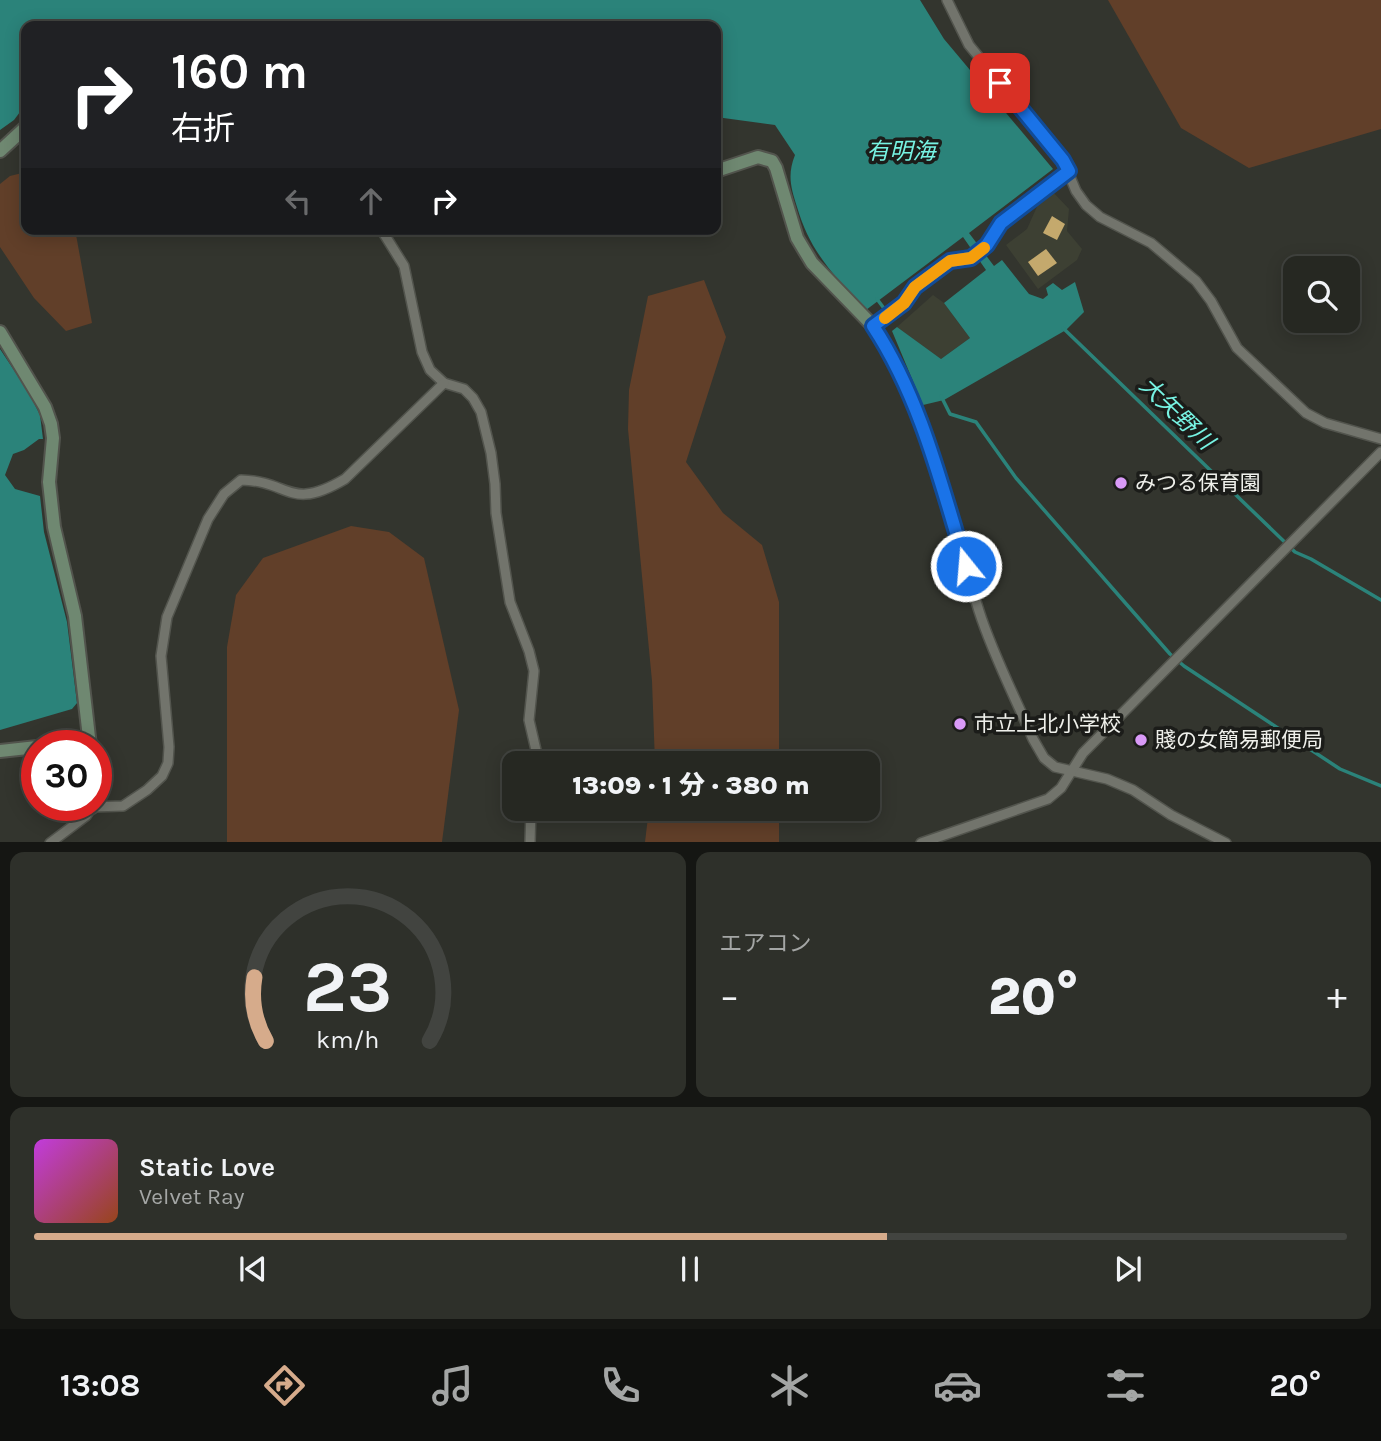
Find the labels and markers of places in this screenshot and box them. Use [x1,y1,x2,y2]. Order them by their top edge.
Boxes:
pin [970,53,1030,113]
place label: みつる保育園 [1135,471,1261,495]
marker: みつる保育園 [1113,475,1129,491]
place label: 市立上北小学校 [974,712,1121,736]
marker: 市立上北小学校 [952,716,968,732]
place label: 賤の女簡易郵便局 [1155,728,1323,752]
marker: 賤の女簡易郵便局 [1133,732,1149,748]

